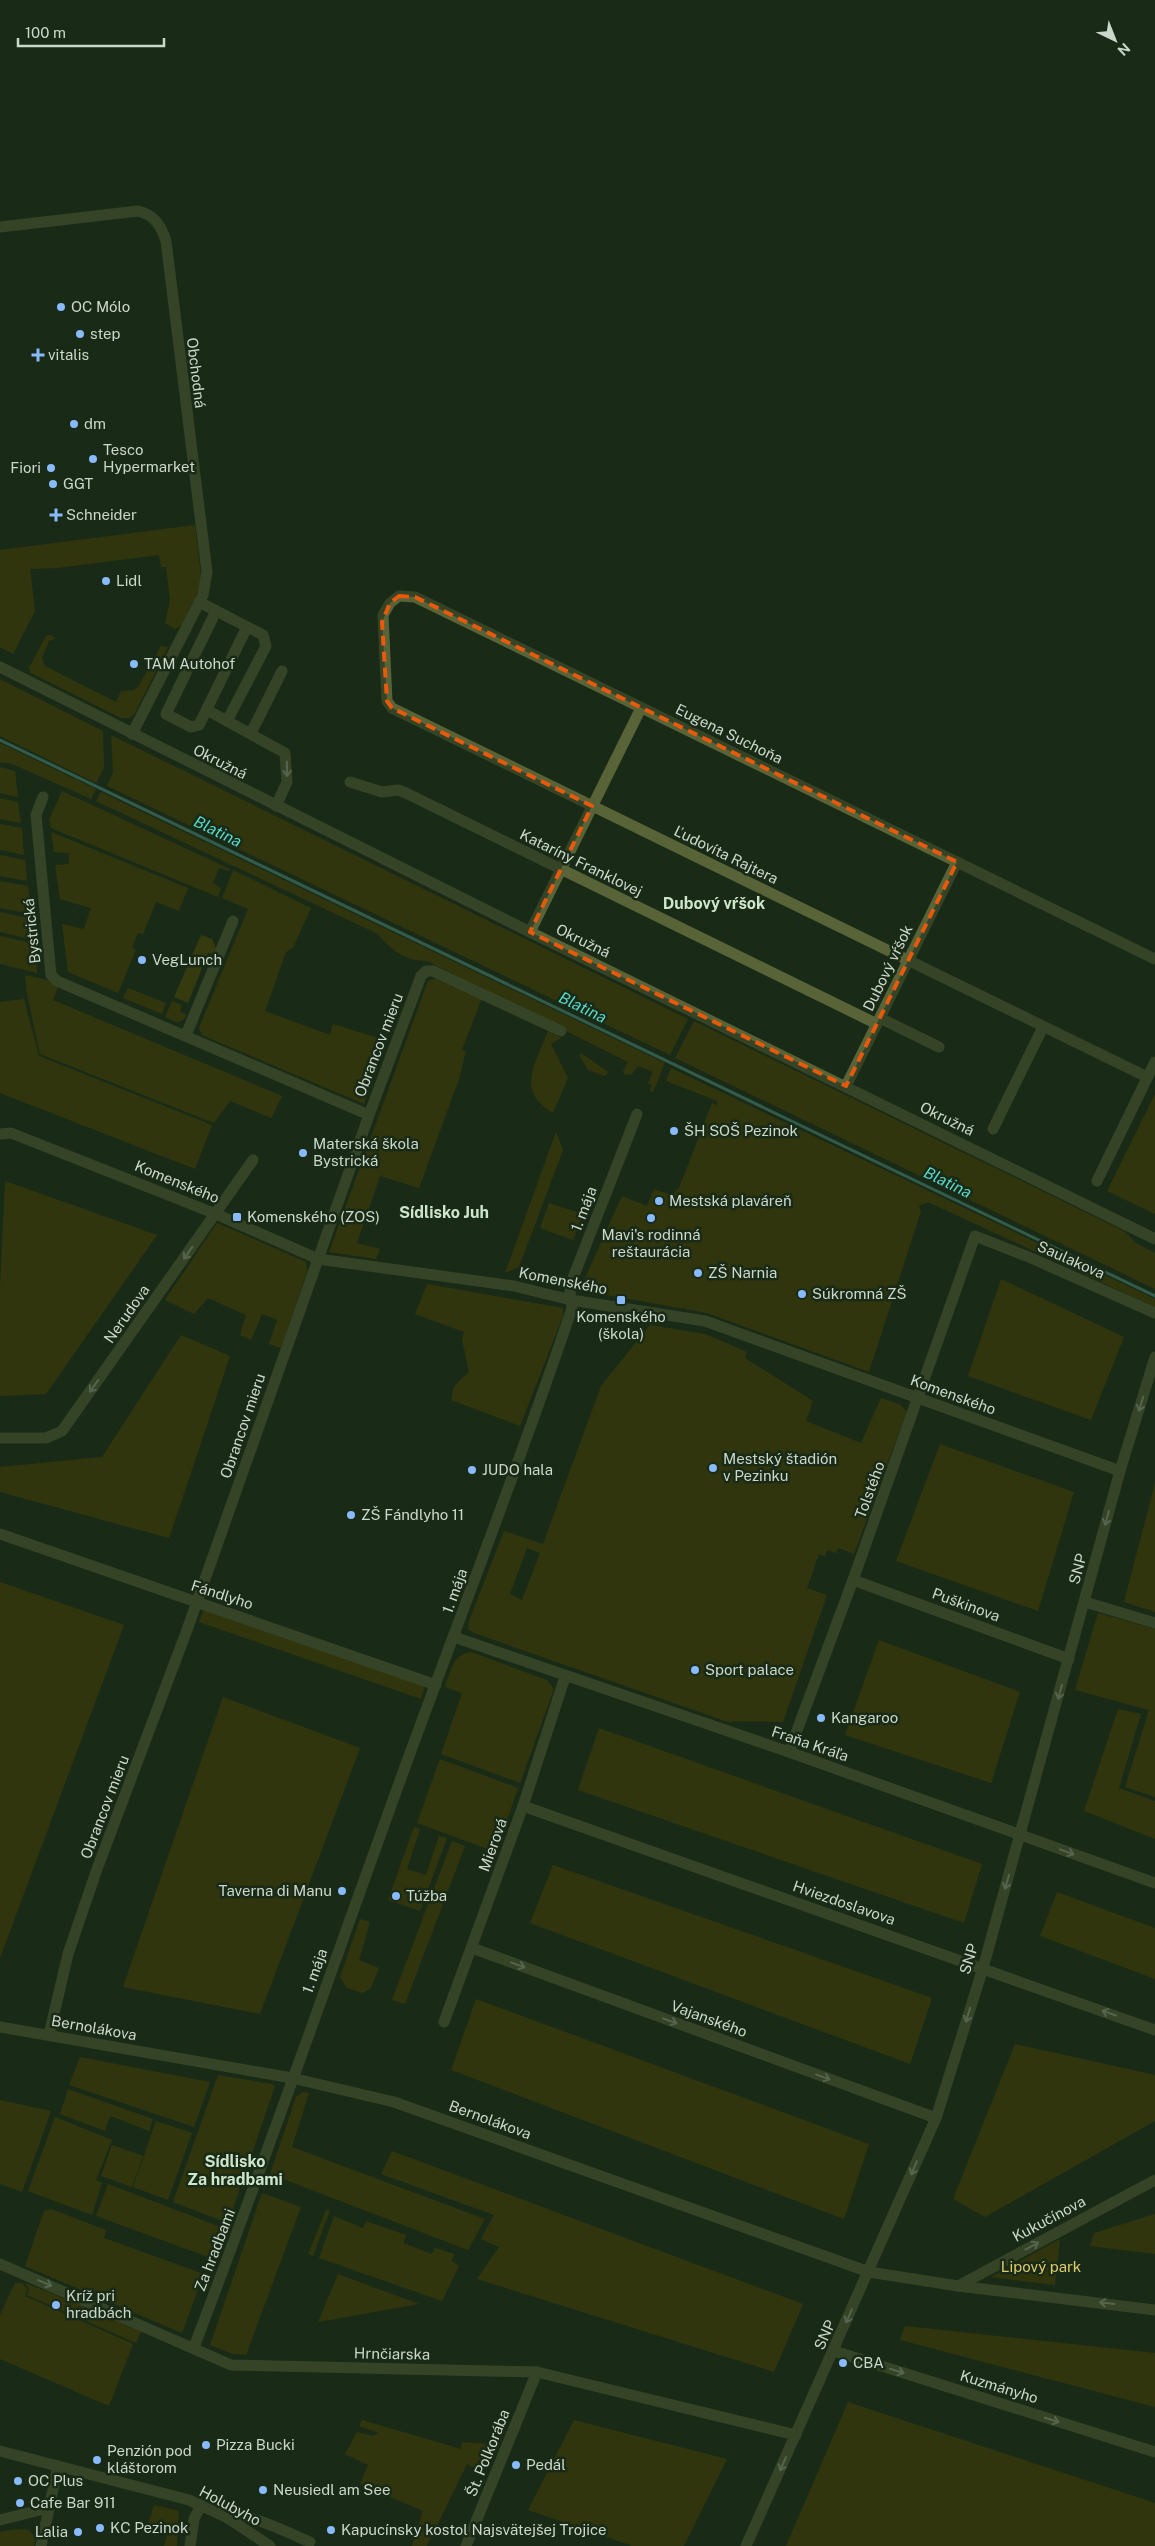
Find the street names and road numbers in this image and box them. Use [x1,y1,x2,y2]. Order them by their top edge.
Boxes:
street label: Obchodná [184,337,209,409]
street label: Eugena Suchoňa [673,700,785,767]
street label: Okružná [191,741,250,782]
street label: Ľudovíta Rajtera [671,822,781,887]
street label: Kataríny Franklovej [517,826,645,900]
street label: Bystrická [20,898,43,964]
street label: Okružná [553,920,613,961]
street label: Dubový vŕšok [859,922,916,1014]
street label: Obrancov mieru [351,991,406,1099]
street label: Okružná [917,1098,977,1139]
street label: Komenského [132,1157,222,1206]
street label: 1. mája [567,1184,600,1234]
street label: Saulakova [1035,1237,1108,1282]
street label: Komenského [517,1264,609,1297]
street label: Nerudova [100,1281,153,1346]
street label: Obrancov mieru [217,1371,268,1480]
street label: Komenského [908,1371,998,1418]
street label: Tolstého [851,1459,888,1521]
street label: SNP [1065,1551,1090,1586]
street label: 1. mája [439,1566,470,1616]
street label: Fándlyho [189,1577,255,1613]
street label: Puškinova [930,1584,1002,1625]
street label: Fraňa Kráľa [769,1722,851,1765]
street label: Obrancov mieru [77,1753,132,1861]
street label: Mierová [475,1816,510,1874]
street label: Hviezdoslavova [791,1877,898,1928]
street label: SNP [956,1941,981,1976]
street label: 1. mája [299,1946,330,1996]
street label: Vajanského [669,1997,750,2040]
street label: Bernolákova [50,2012,138,2043]
street label: Bernolákova [447,2097,534,2142]
street label: Kukučínova [1009,2192,1088,2245]
street label: Za hradbami [191,2206,238,2293]
street label: SNP [811,2317,839,2352]
street label: Hrnčiarska [354,2344,430,2363]
street label: Kuzmányho [958,2367,1040,2406]
street label: Št. Polkorába [462,2407,513,2499]
street label: Holubyho [197,2482,264,2529]

